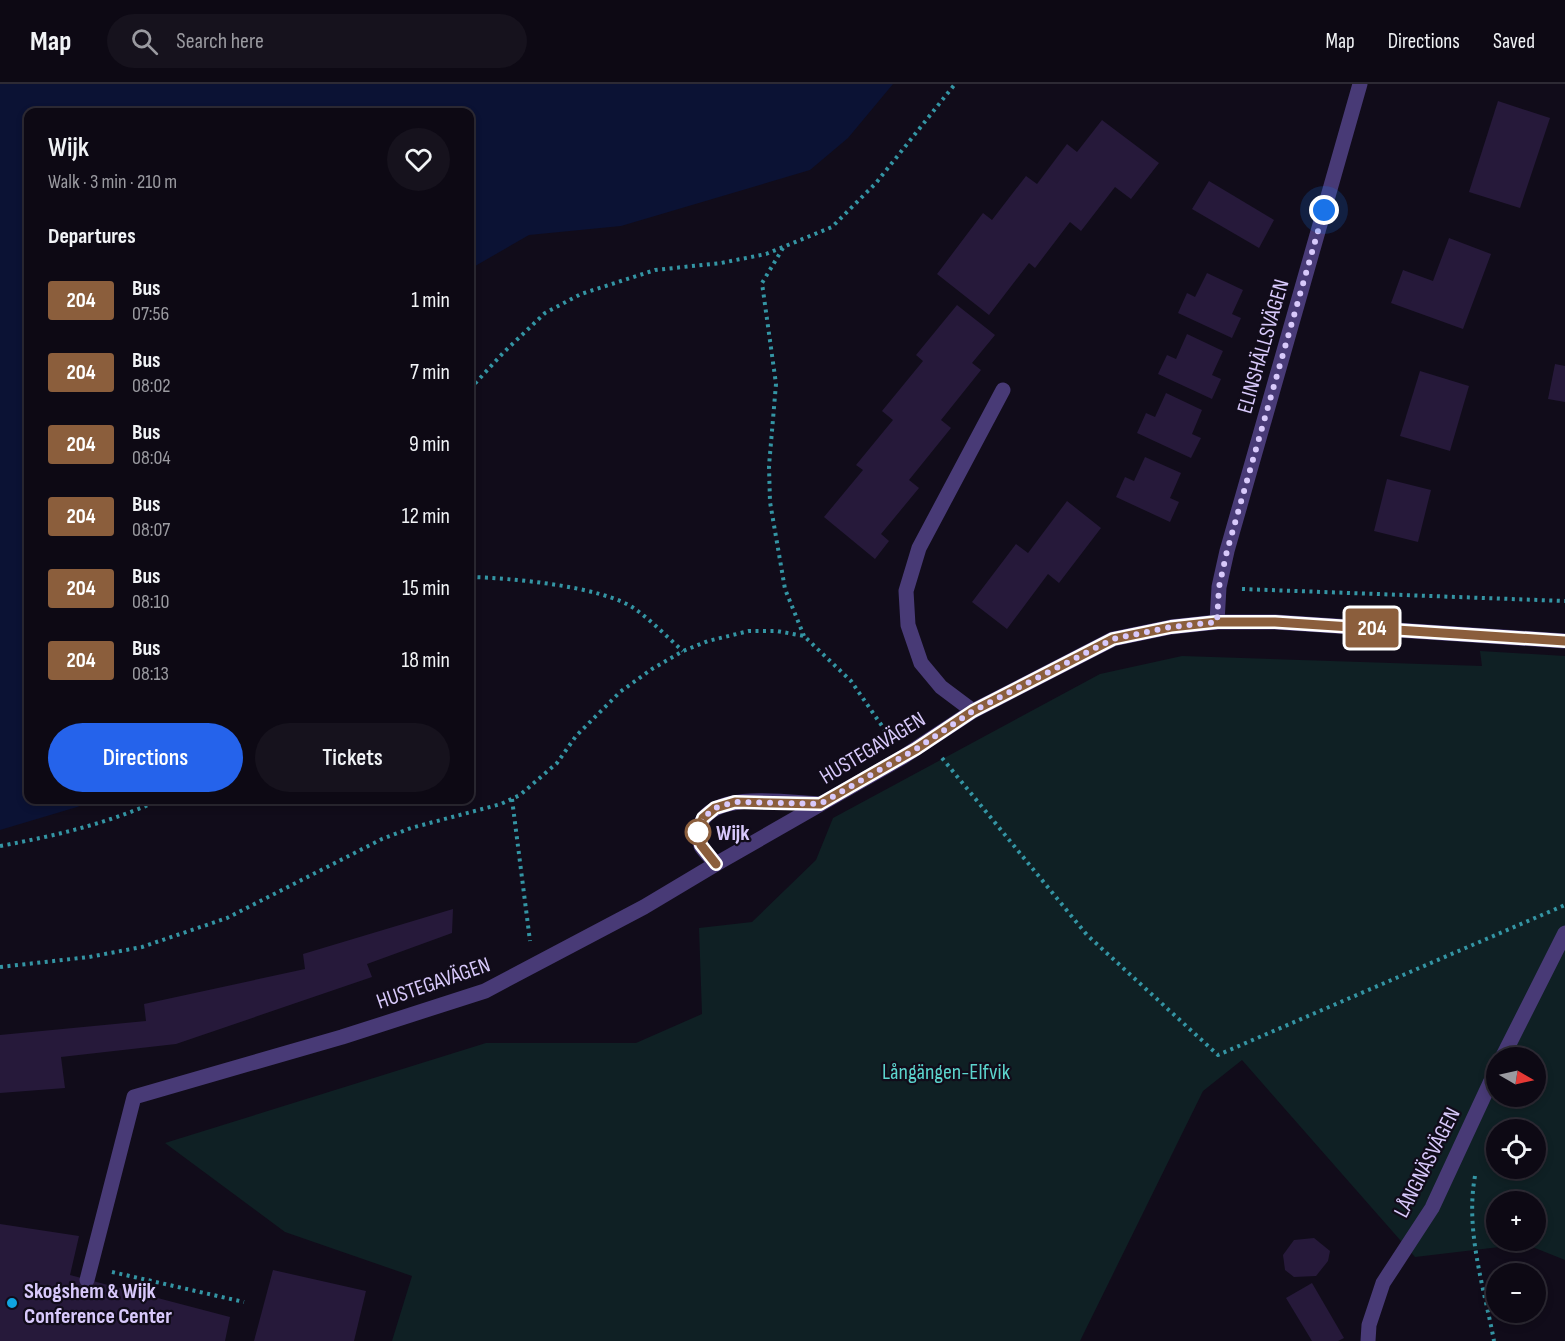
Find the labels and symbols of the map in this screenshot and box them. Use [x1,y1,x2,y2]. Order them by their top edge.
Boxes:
your location [1309,195,1339,225]
street label: ELINSHÄLLSVÄGEN [1231,276,1295,417]
line badge: 204 [1338,608,1406,648]
street label: HUSTEGAVÄGEN [815,706,931,790]
marker: Wijk [685,819,711,845]
place label: Wijk [716,820,750,847]
street label: HUSTEGAVÄGEN [373,951,494,1015]
north arrow [1486,1047,1546,1107]
park label: Långängen-Elfvik [882,1059,1011,1086]
street label: LÅNGNÄSVÄGEN [1388,1103,1467,1222]
place label: Skogshem & Wijk Conference Center [24,1278,172,1330]
marker: Skogshem & Wijk Conference Center [5,1296,19,1310]

